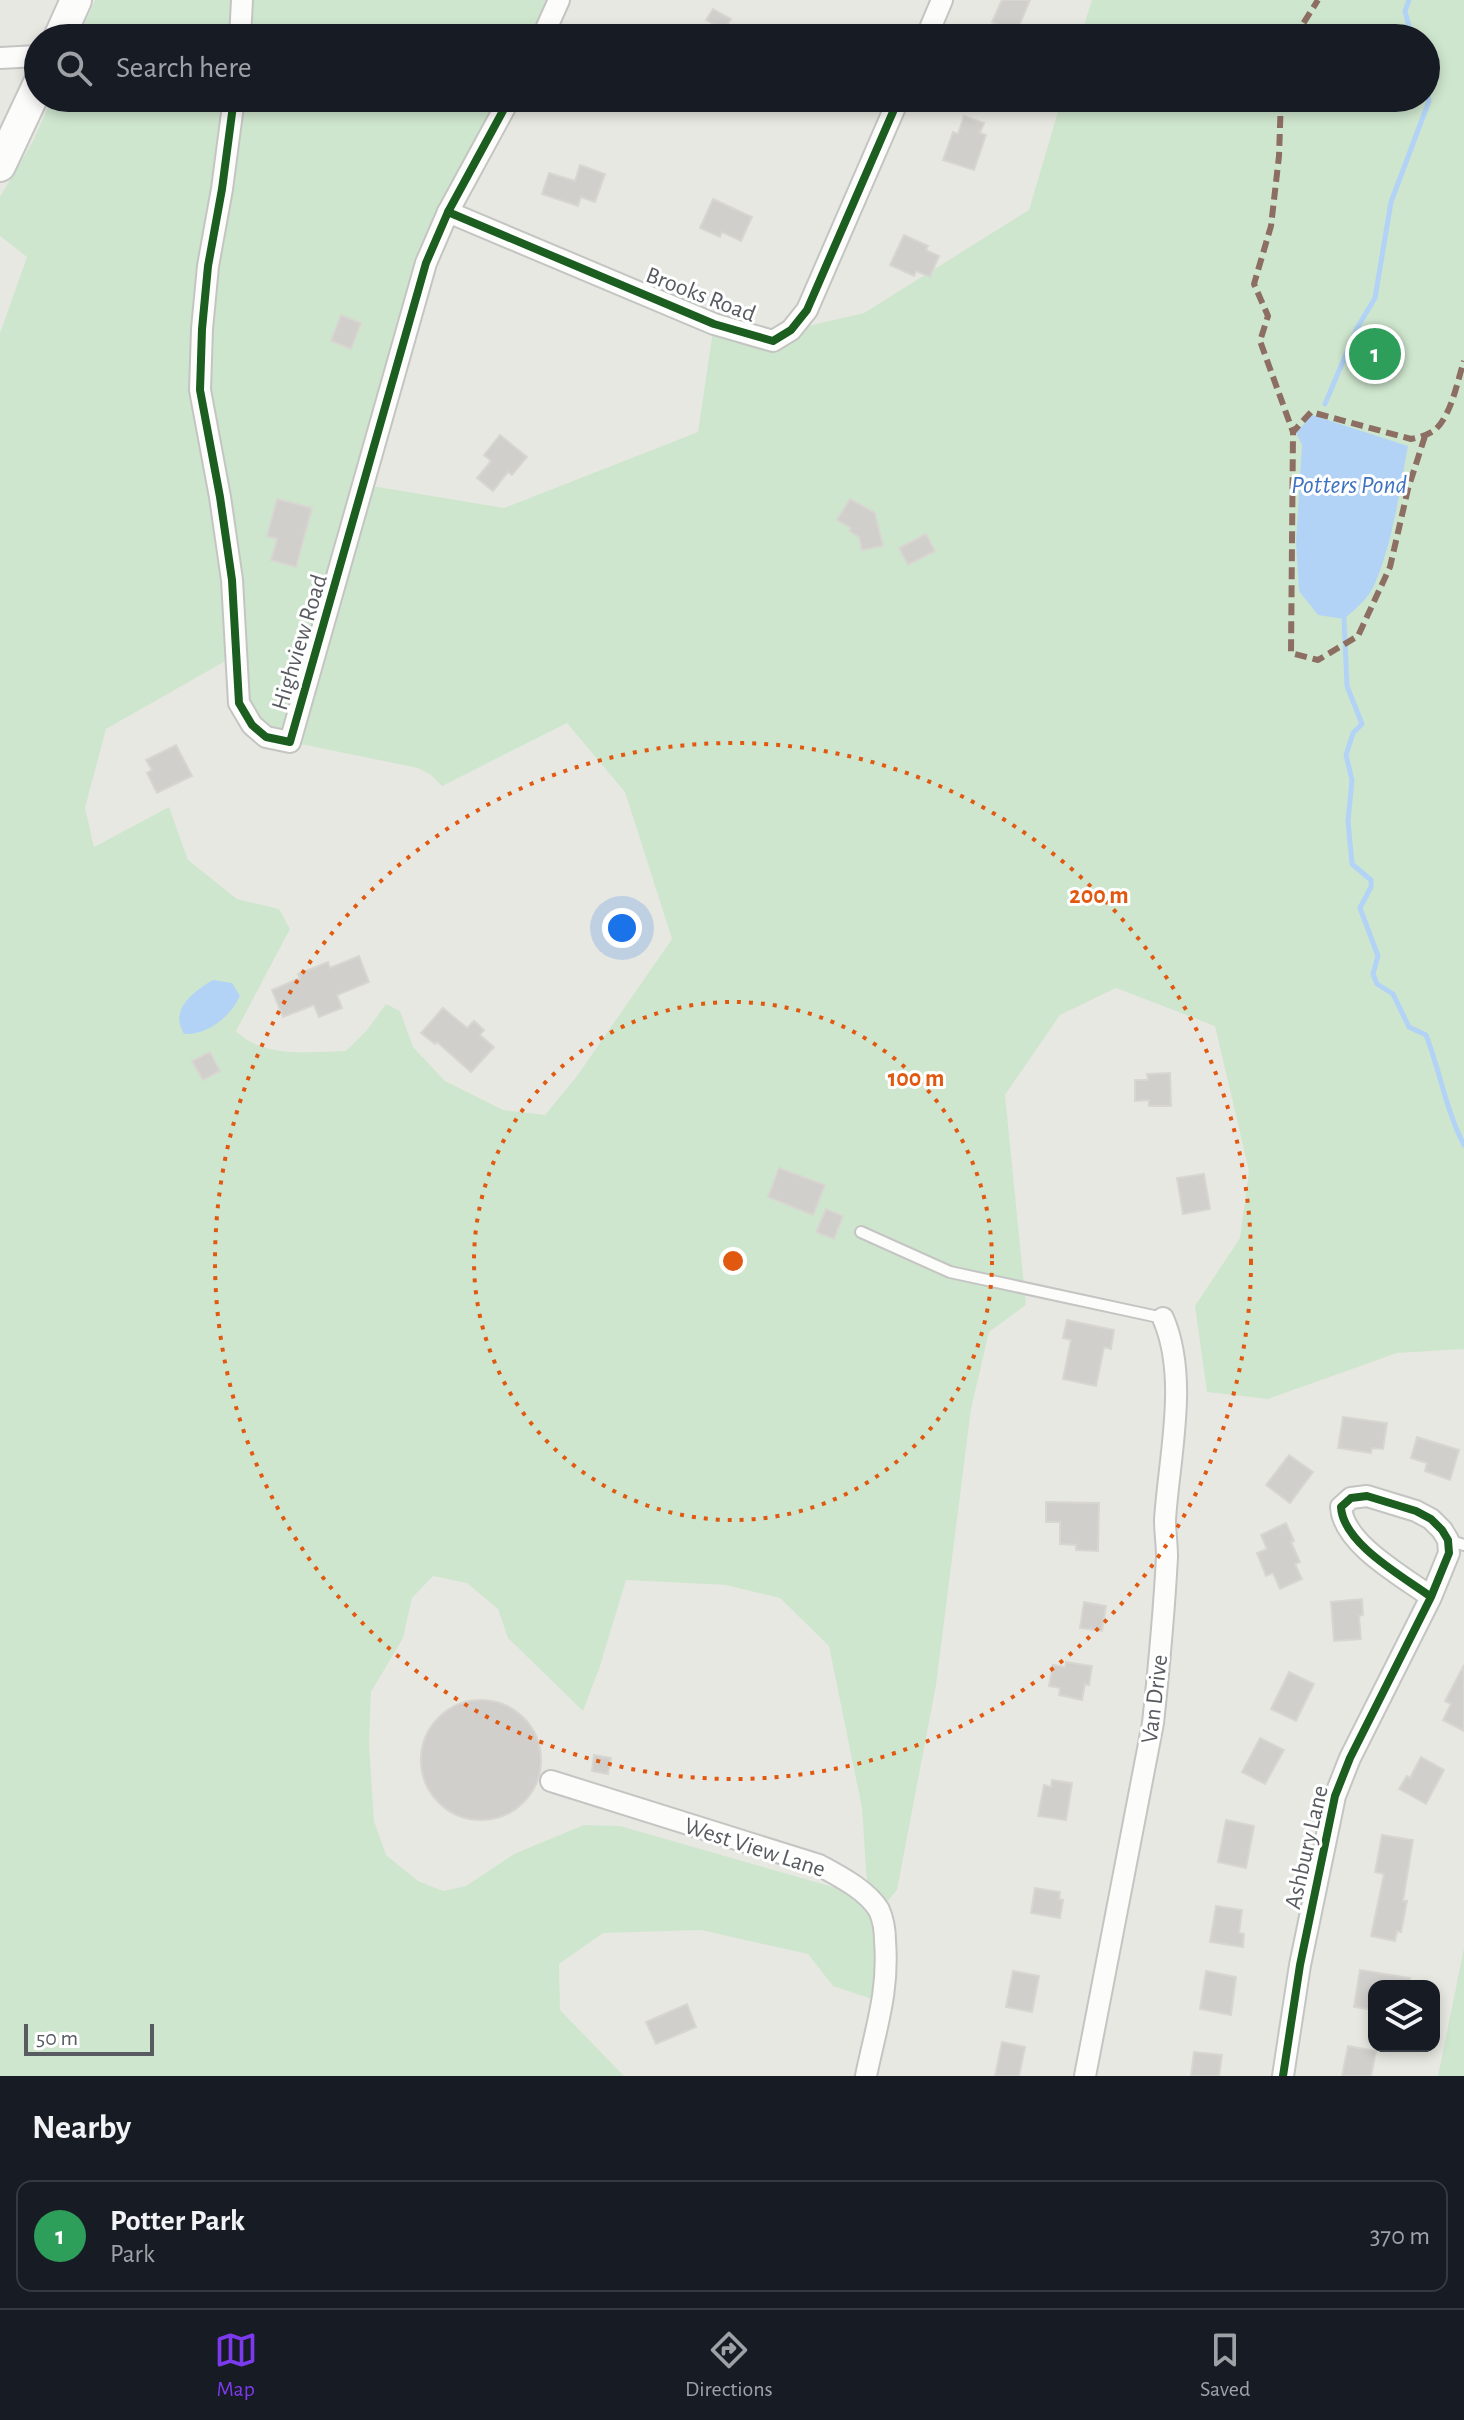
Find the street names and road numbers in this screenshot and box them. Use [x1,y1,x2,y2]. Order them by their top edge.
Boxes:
street label: Brooks Road [642,263,759,327]
street label: Highview Road [268,571,332,713]
street label: Van Drive [1138,1653,1172,1745]
street label: Ashbury Lane [1281,1783,1333,1911]
street label: West View Lane [681,1814,828,1882]

